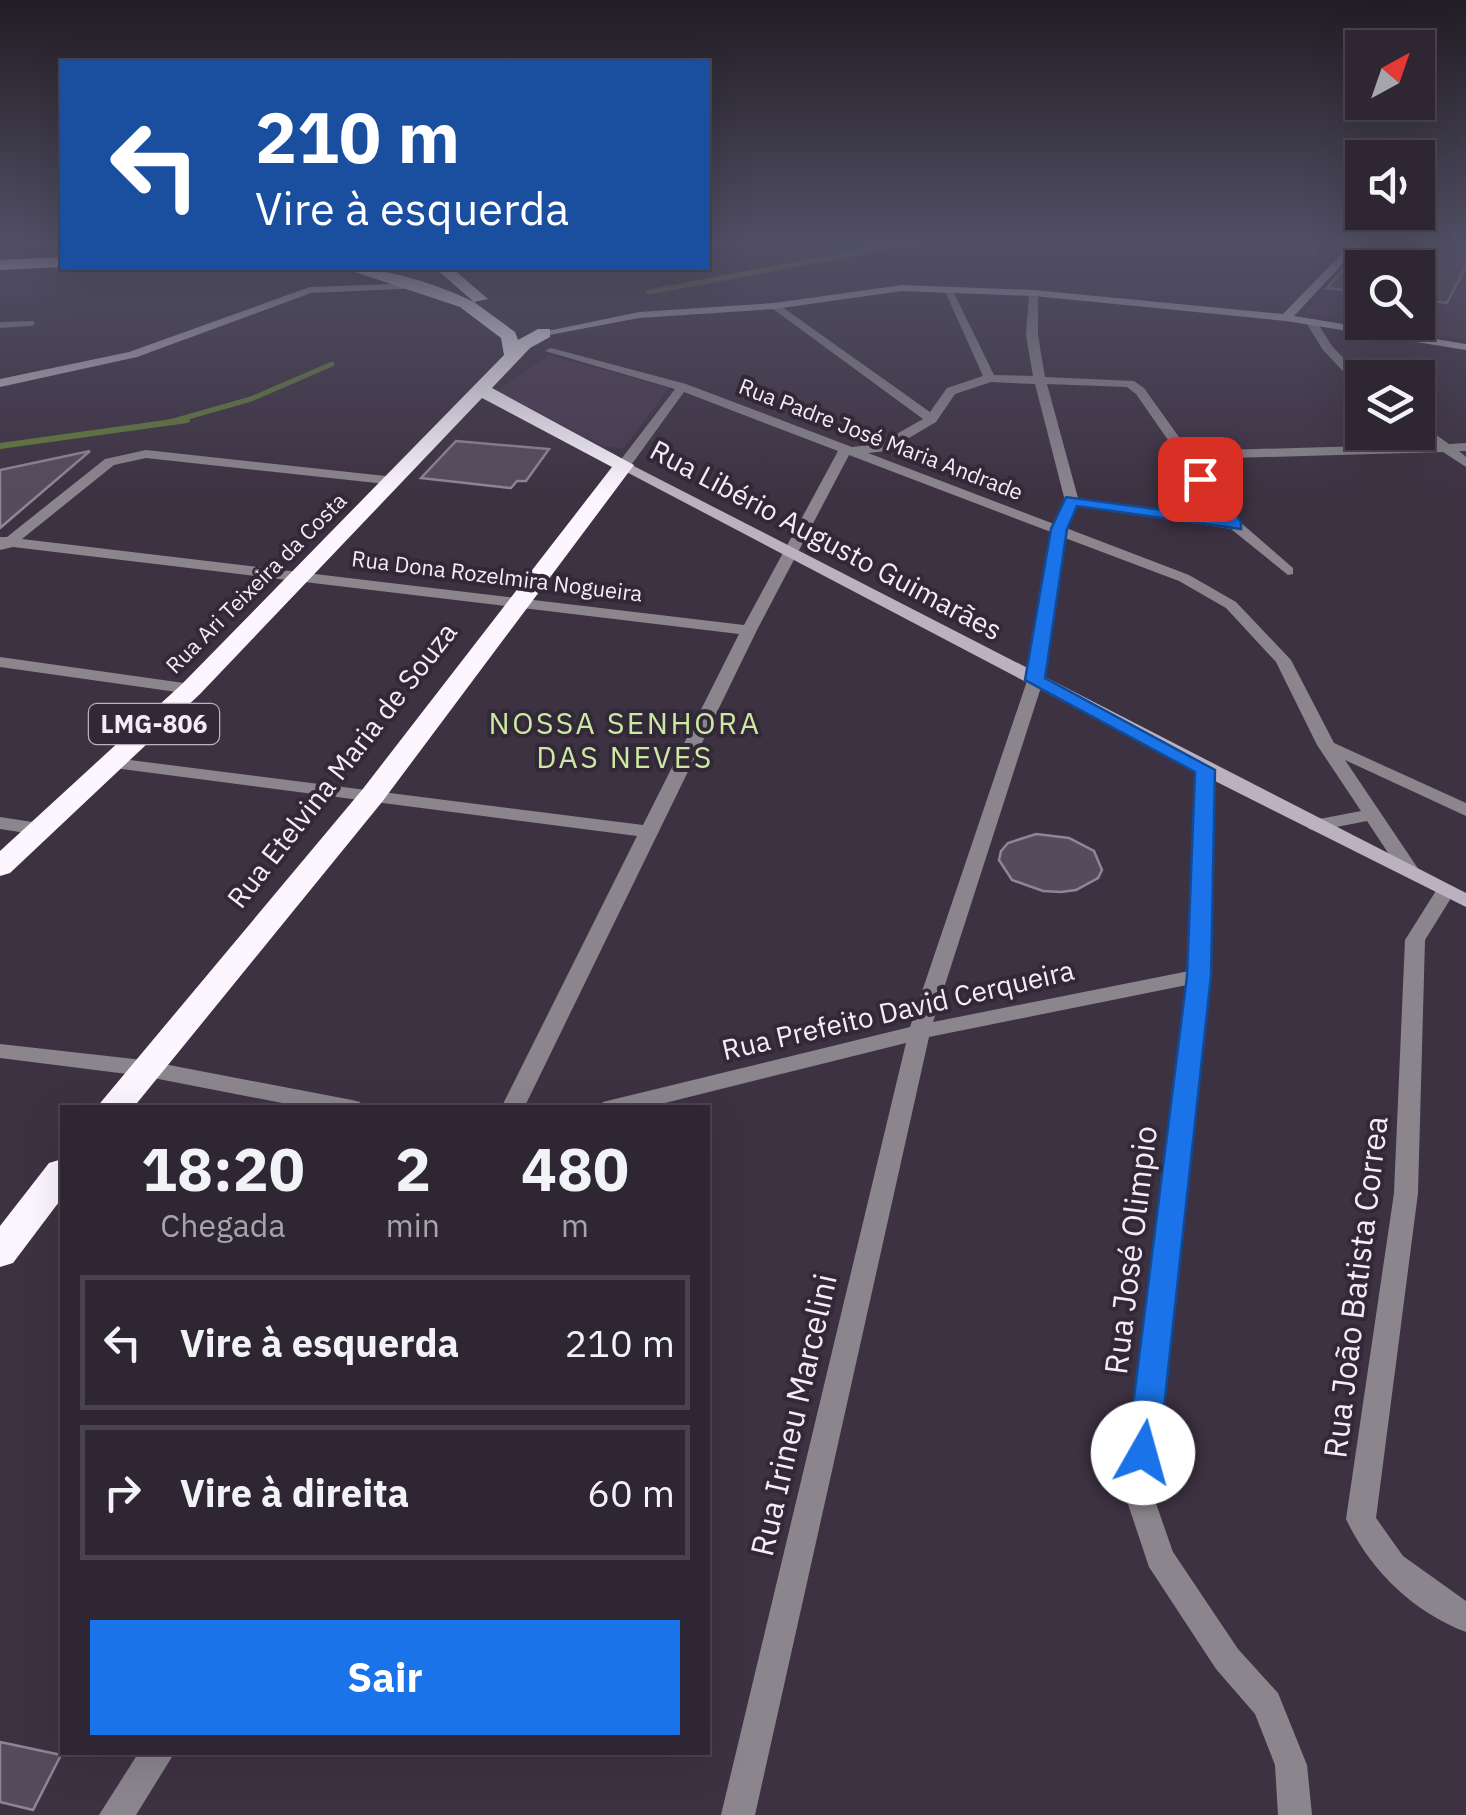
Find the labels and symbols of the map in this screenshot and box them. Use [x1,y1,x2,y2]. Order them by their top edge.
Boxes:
north arrow [1345,30,1435,120]
street label: Rua Padre José Maria Andrade [735,371,1027,506]
street label: Rua Libério Augusto Guimarães [644,431,1009,648]
pin [1158,437,1243,522]
street label: Rua Ari Teixeira da Costa [159,486,352,679]
street label: Rua Dona Rozelmira Nogueira [350,543,644,608]
street label: Rua Etelvina Maria de Souza [218,614,465,915]
district label: NOSSA SENHORA DAS NEVES [489,703,761,776]
road number: LMG-806 [89,704,219,744]
street label: Rua Prefeito David Cerqueira [718,951,1078,1068]
street label: Rua João Batista Correa [1313,1113,1397,1460]
street label: Rua José Olimpio [1094,1123,1166,1377]
street label: Rua Irineu Marcelini [740,1270,846,1560]
position arrow [1091,1401,1195,1505]

